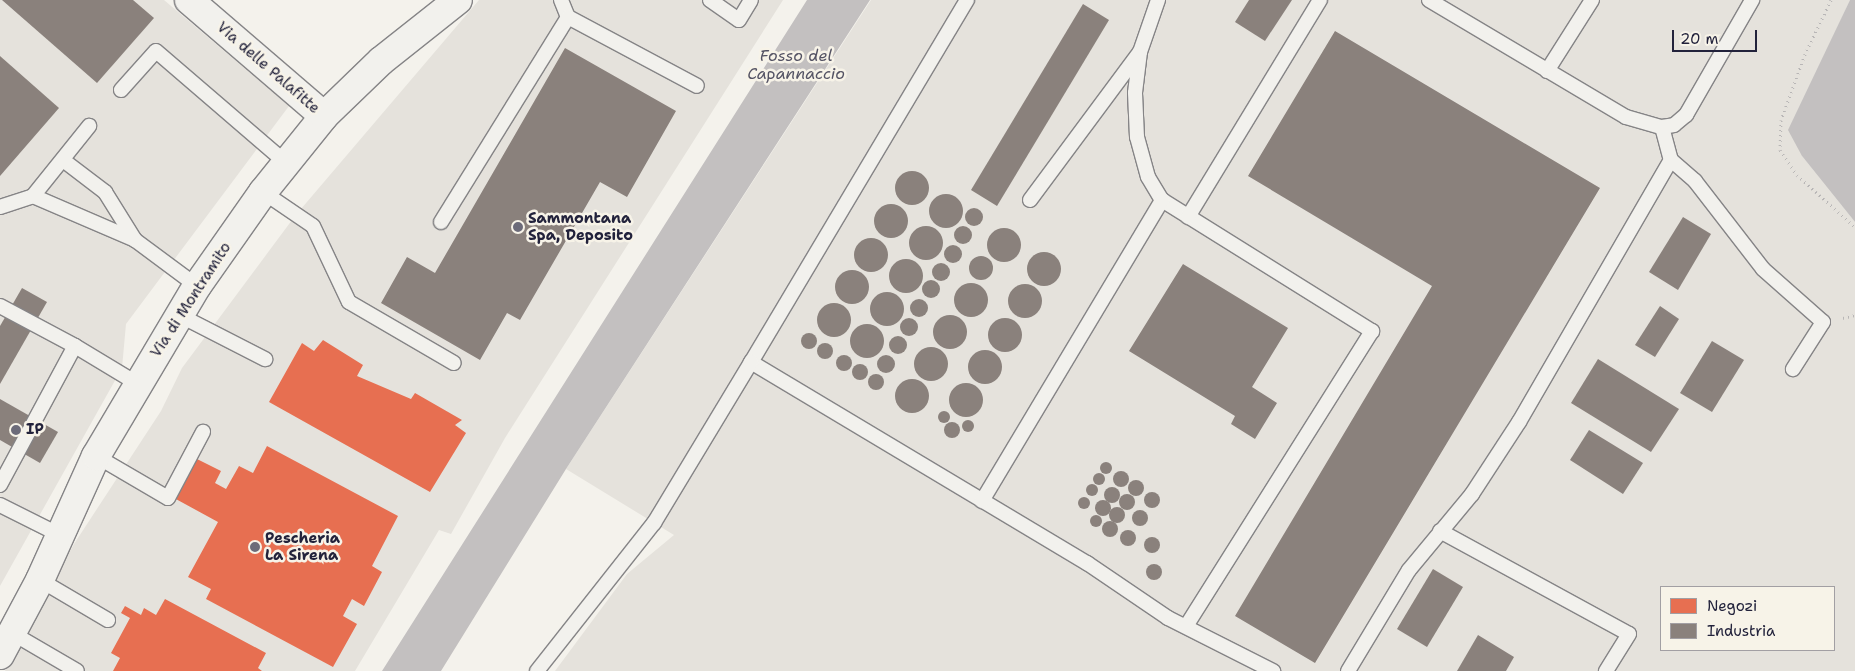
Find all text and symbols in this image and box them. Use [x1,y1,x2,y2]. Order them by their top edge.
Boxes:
street label: Via delle Palafitte [213,18,323,118]
scale bar [1675,20,1760,52]
text: 20 m [1680,29,1719,49]
water label: Fosso del Capannaccio [747,46,845,84]
place label: Sammontana Spa, Deposito [528,209,633,244]
marker: Sammontana Spa, Deposito [512,221,524,233]
street label: Via di Montramito [147,239,235,361]
place label: IP [26,421,44,439]
marker: IP [10,424,22,436]
place label: Pescheria La Sirena [265,529,340,564]
marker: Pescheria La Sirena [249,541,261,553]
legend [1660,586,1835,651]
text: Negozi [1707,596,1757,616]
text: Industria [1707,621,1775,641]

